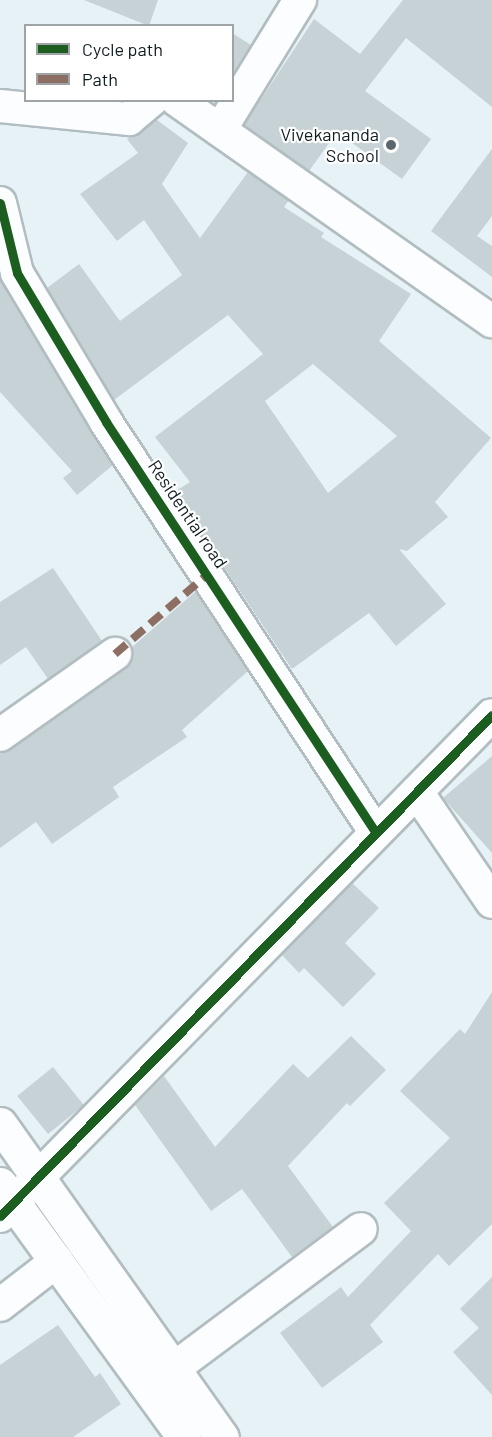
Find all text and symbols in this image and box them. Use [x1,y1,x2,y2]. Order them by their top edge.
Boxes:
legend [24,24,234,102]
text: Cycle path [82,38,163,60]
text: Path [82,68,118,90]
place label: Vivekananda School [280,124,379,166]
marker: Vivekananda School [384,138,398,152]
street label: Residential road [144,456,232,572]

